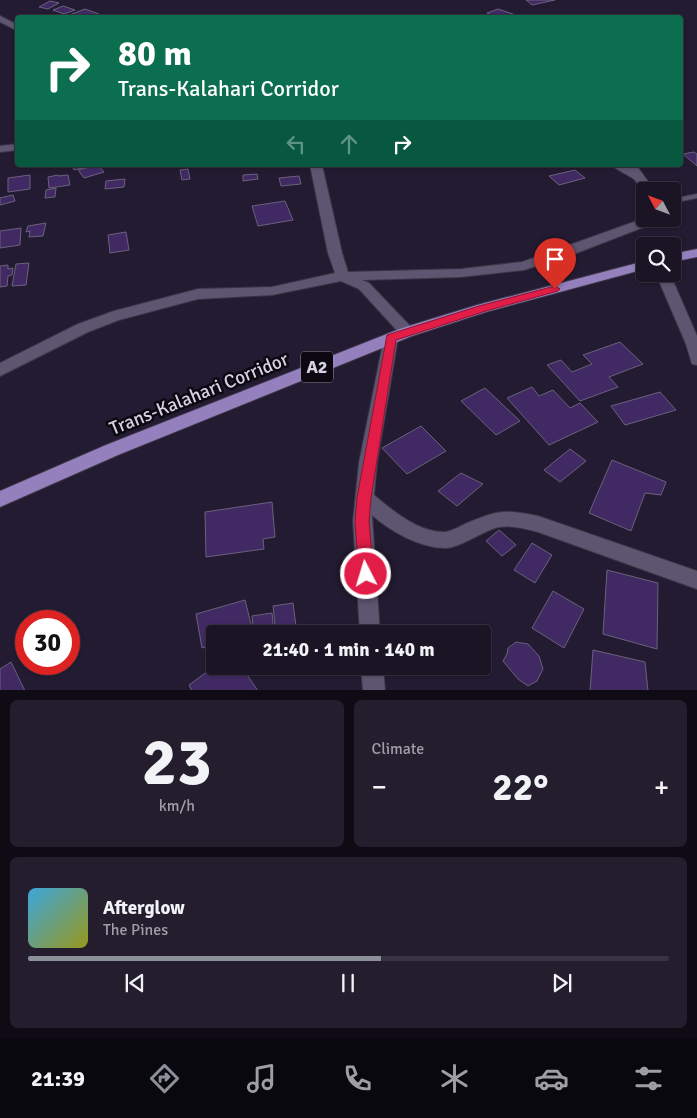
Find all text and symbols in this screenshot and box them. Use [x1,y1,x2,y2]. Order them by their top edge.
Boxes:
text: 80 m [118,32,192,75]
icon: right [35,35,100,100]
text: Trans-Kalahari Corridor [118,75,339,102]
icon: left [282,130,310,158]
icon: ahead [335,130,363,158]
icon: right [388,130,416,158]
north arrow [636,182,681,228]
map controls [636,182,681,282]
button: search [636,237,681,282]
pin [534,238,576,289]
icon: arrive [541,245,569,273]
street label: Trans-Kalahari Corridor [106,347,292,441]
road number: A2 [301,352,333,382]
position arrow [339,547,391,599]
speed limit sign: 30 [15,610,80,675]
text: 21:40 · 1 min · 140 m [262,638,435,662]
text: 23 [142,723,212,803]
text: Climate [372,739,424,759]
text: 22° [492,764,548,811]
text: − [372,770,387,804]
text: + [654,770,669,804]
text: km/h [159,796,195,816]
text: Afterglow [103,896,185,920]
text: The Pines [103,920,168,940]
icon: previous [121,969,149,997]
icon: pause [334,969,362,997]
icon: next [548,969,576,997]
icon: directions [147,1061,182,1096]
icon: music [244,1061,279,1096]
icon: phone [340,1061,375,1096]
icon: climate [437,1061,472,1096]
icon: car [534,1061,569,1096]
icon: filters [631,1061,666,1096]
text: 21:39 [31,1065,85,1092]

